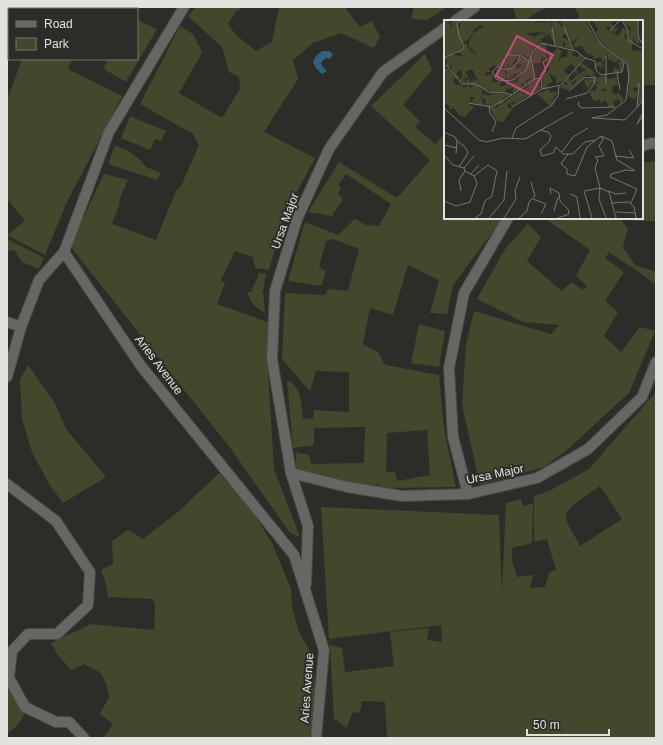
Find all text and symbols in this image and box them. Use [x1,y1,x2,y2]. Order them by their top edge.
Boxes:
legend [8,8,138,60]
text: Road [44,17,73,31]
inset map [444,20,643,219]
text: Park [44,37,70,51]
street label: Ursa Major [268,191,302,251]
street label: Aries Avenue [132,333,186,398]
street label: Ursa Major [465,461,525,487]
street label: Aries Avenue [298,652,316,724]
scale bar [527,711,609,737]
text: 50 m [533,718,560,732]

